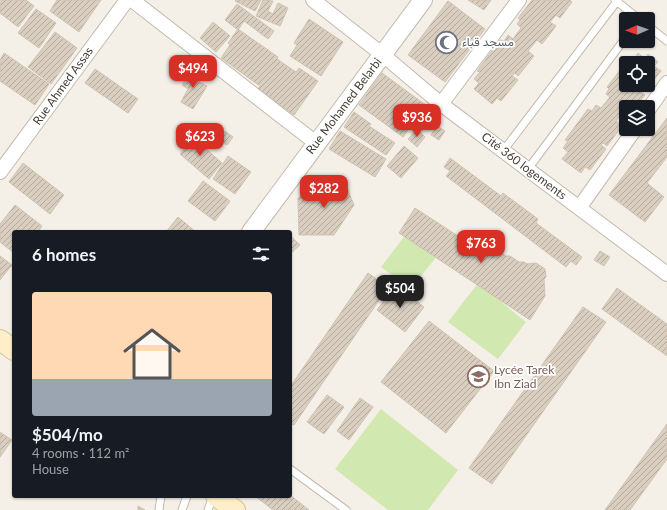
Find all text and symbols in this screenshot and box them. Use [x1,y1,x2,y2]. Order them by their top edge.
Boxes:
north arrow [619,12,655,48]
map controls [619,12,655,136]
mosque icon: مسجد قباء [433,29,459,55]
place label: مسجد قباء [462,34,514,49]
street label: Rue Ahmed Assas [29,44,96,128]
pin: $494 [169,55,217,89]
street label: Rue Mohamed Belarbi [303,55,385,157]
button: locate [619,56,655,92]
text: $494 [178,60,208,76]
button: layers [619,100,655,136]
pin: $936 [393,104,441,138]
text: $936 [402,109,432,125]
pin: $623 [176,123,224,157]
text: $623 [185,128,215,144]
street label: Cité 360 logements [479,129,570,203]
pin: $282 [300,175,348,209]
text: $282 [309,180,339,196]
pin: $763 [457,230,505,264]
text: $763 [466,235,496,251]
icon: filters [250,243,272,265]
text: 6 homes [32,244,96,265]
pin: $504 [376,275,424,309]
text: $504 [385,280,415,296]
icon: home [116,318,188,390]
place label: Lycée Tarek Ibn Ziad [494,362,555,391]
school or university icon: Lycée Tarek Ibn Ziad [465,364,491,390]
text: $504/mo [32,424,103,445]
text: 4 rooms · 112 m² [32,445,129,461]
text: House [32,461,69,477]

